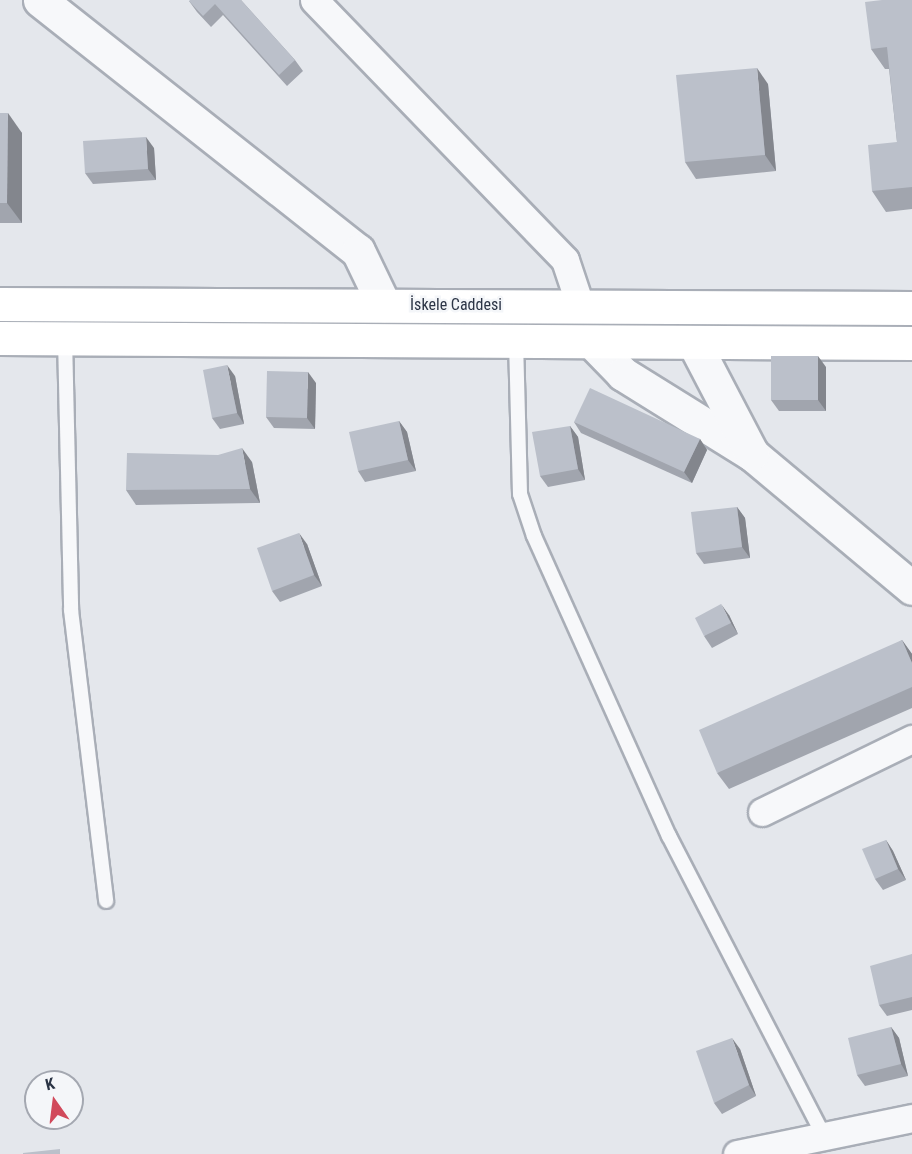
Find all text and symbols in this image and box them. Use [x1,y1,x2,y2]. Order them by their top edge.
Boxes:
street label: İskele Caddesi [410,295,502,315]
north arrow [24,1070,84,1130]
text: K [43,1074,57,1094]

